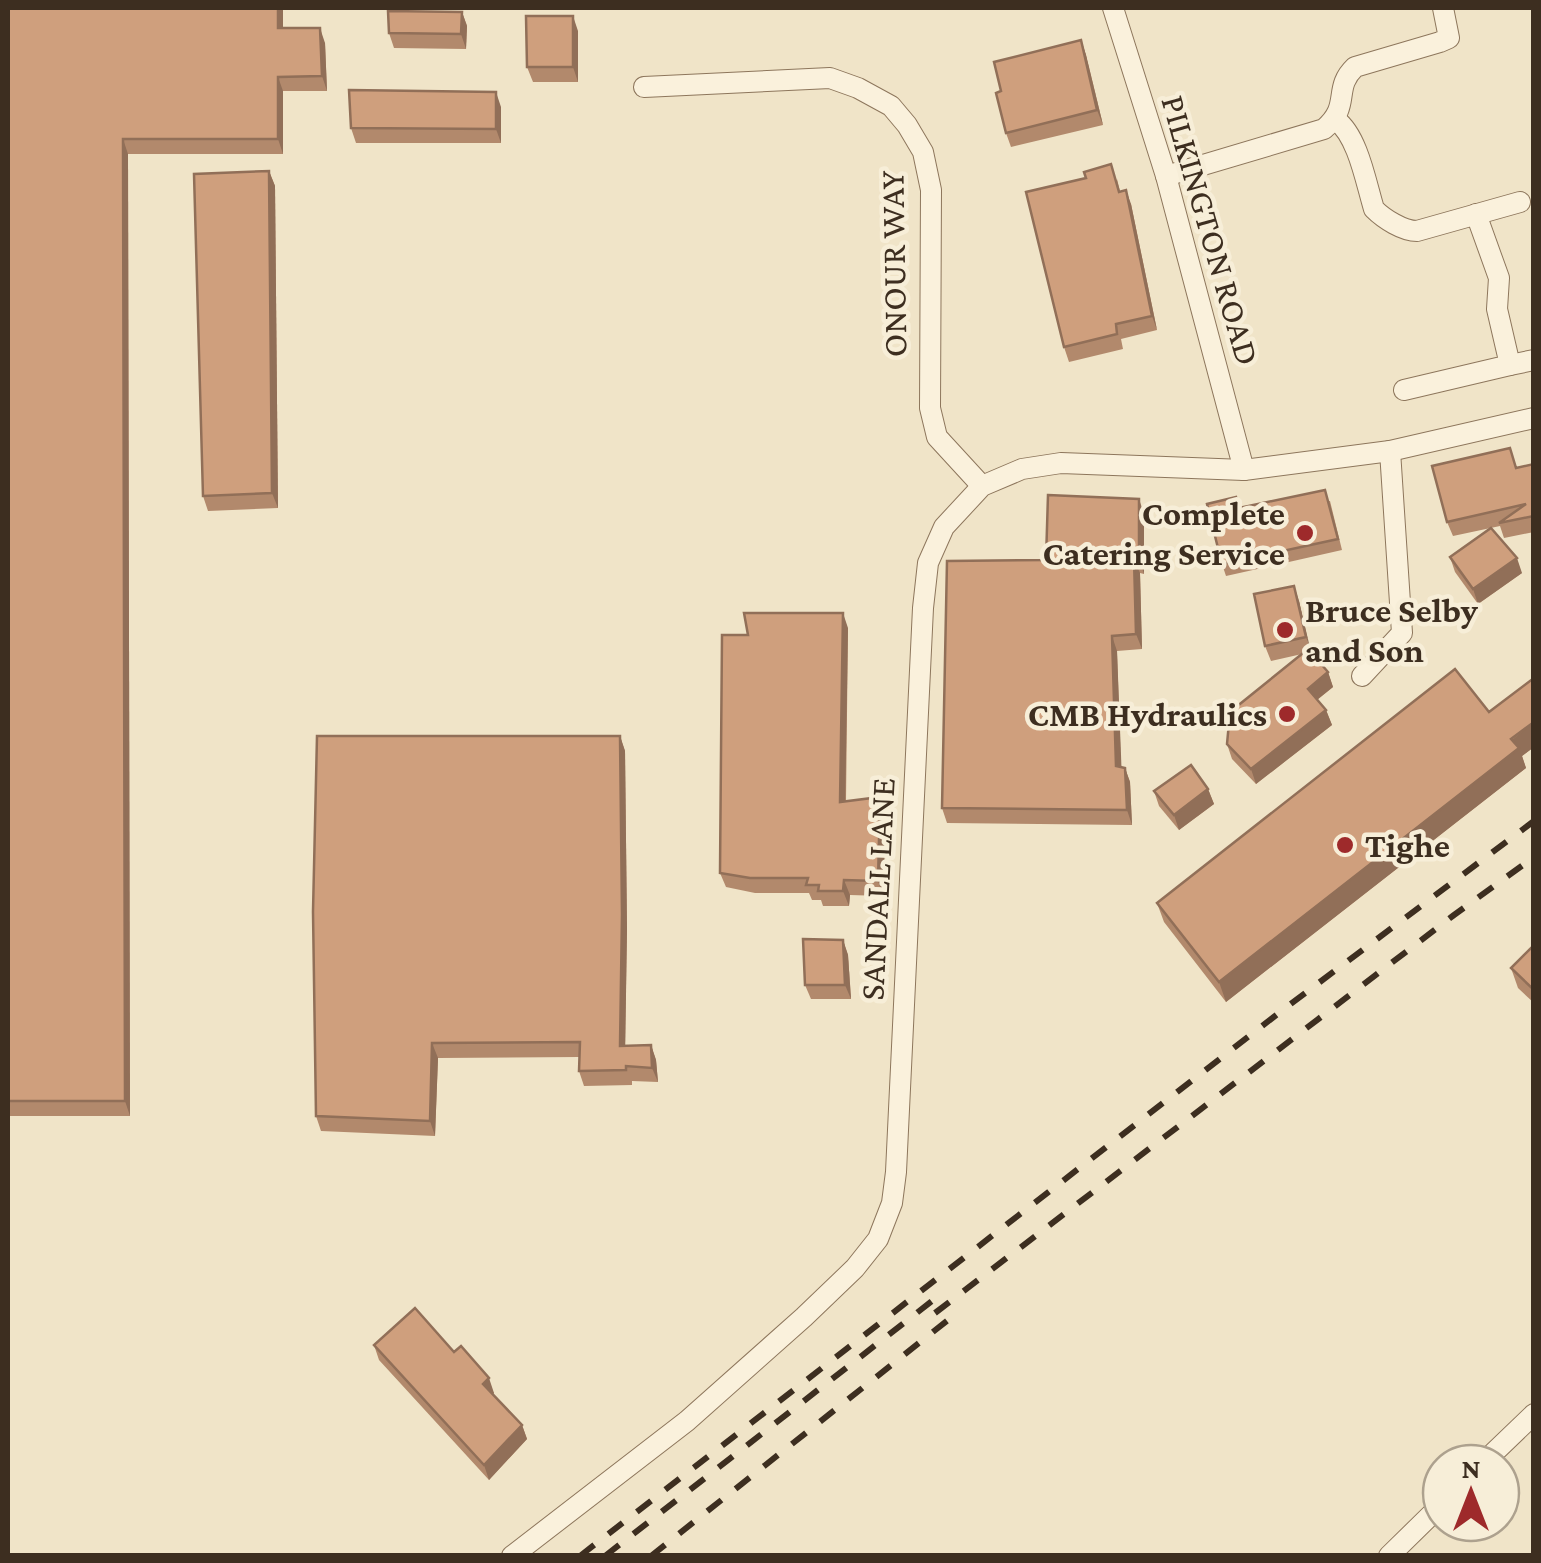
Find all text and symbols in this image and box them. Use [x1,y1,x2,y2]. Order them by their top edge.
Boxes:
street label: PILKINGTON ROAD [1153,91,1268,370]
street label: ONOUR WAY [872,170,915,358]
place label: Complete Catering Service [1042,494,1285,573]
marker: Complete Catering Service [1294,522,1316,544]
place label: Bruce Selby and Son [1305,591,1479,670]
marker: Bruce Selby and Son [1274,619,1296,641]
place label: CMB Hydraulics [1028,695,1267,734]
marker: CMB Hydraulics [1276,703,1298,725]
street label: SANDALL LANE [852,777,903,1002]
place label: Tighe [1365,826,1450,865]
marker: Tighe [1334,834,1356,856]
north arrow [1421,1443,1521,1543]
text: N [1461,1453,1481,1484]

